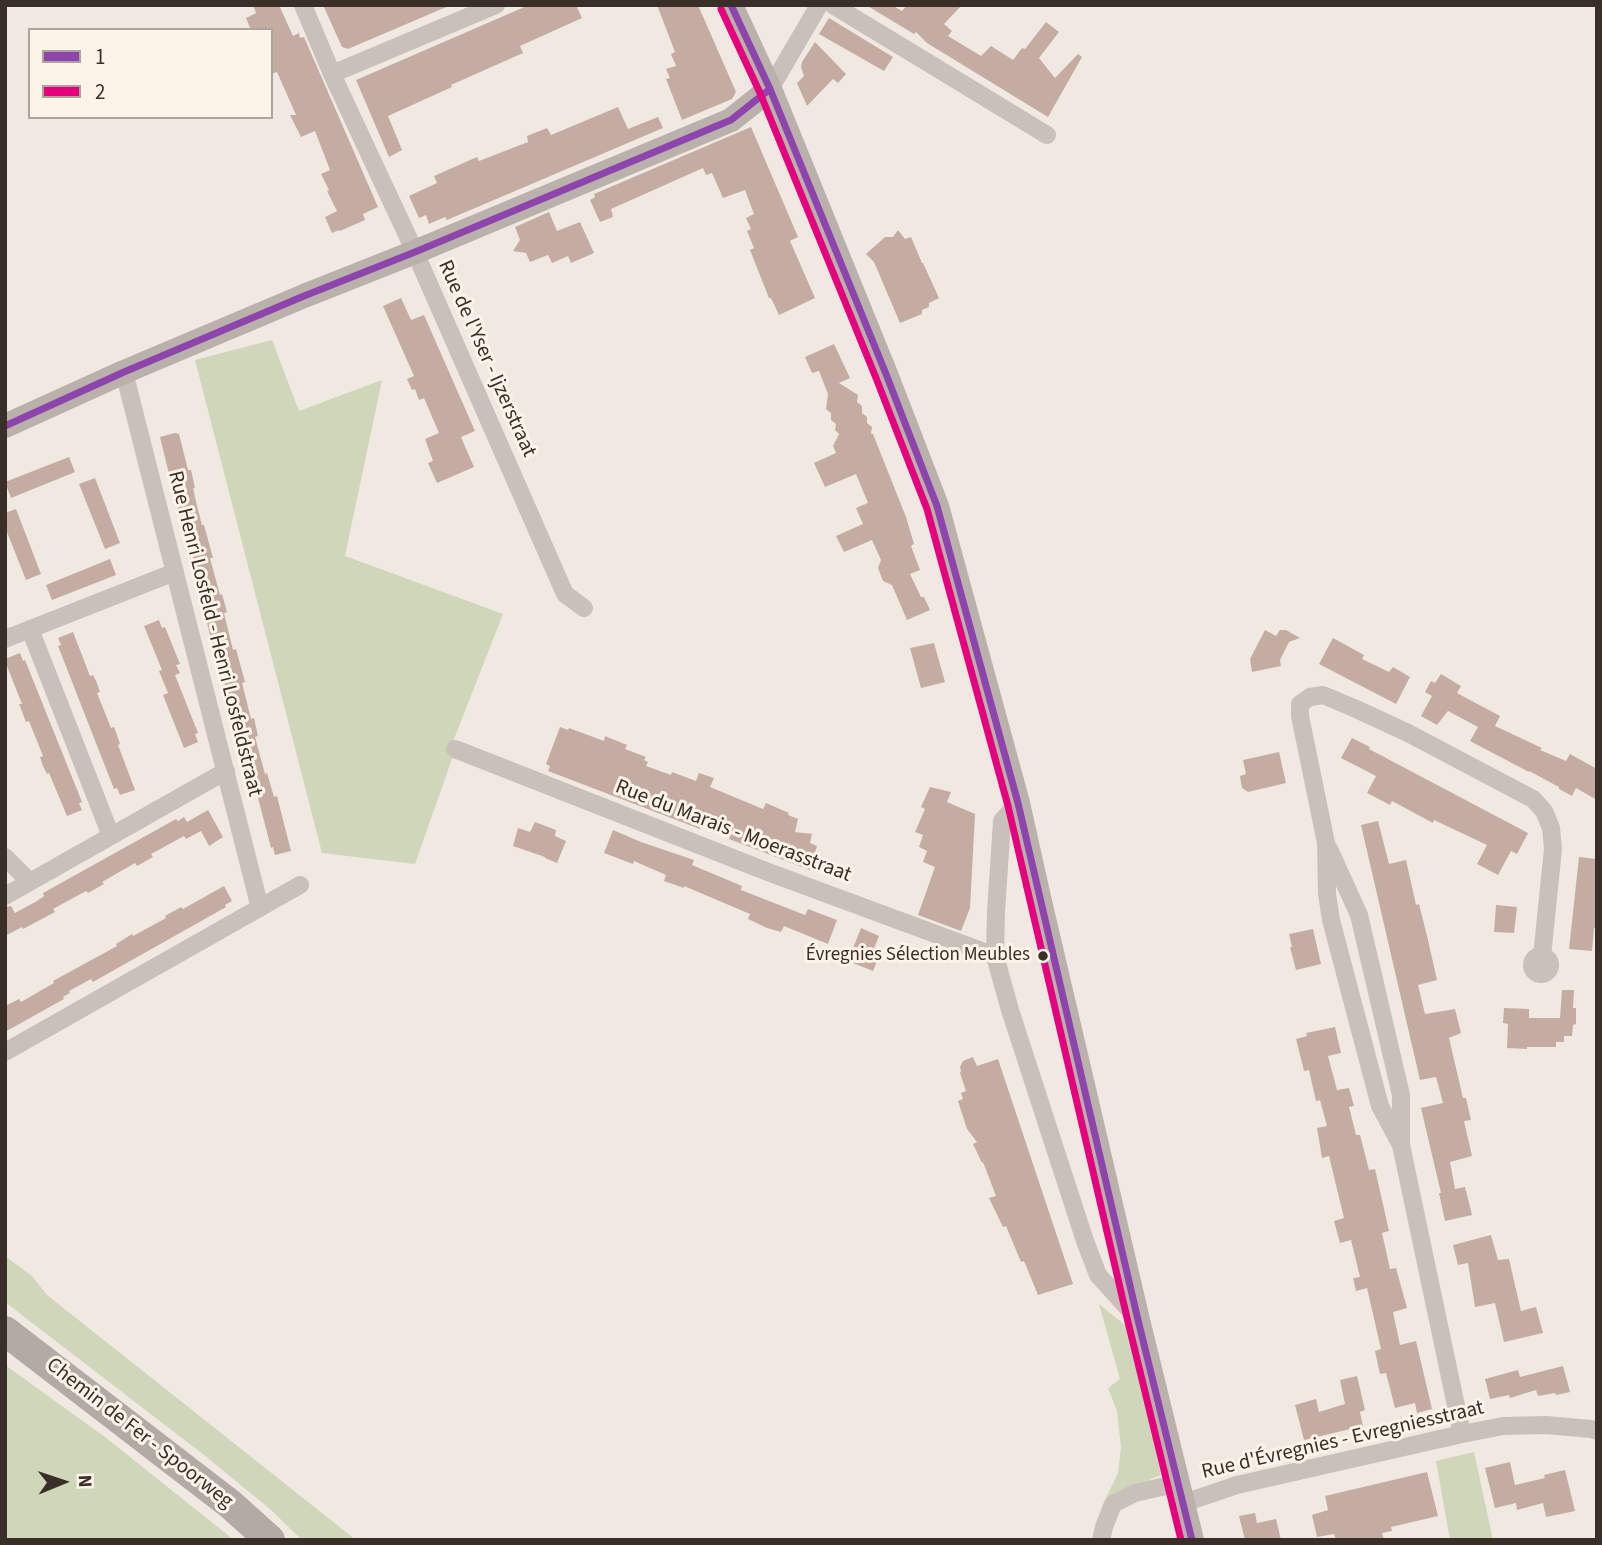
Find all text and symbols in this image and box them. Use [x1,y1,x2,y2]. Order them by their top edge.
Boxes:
legend [28,28,273,119]
text: 1 [95,42,105,72]
text: 2 [95,77,105,107]
street label: Rue de l'Yser - Ijzerstraat [431,257,541,461]
street label: Rue Henri Losfeld - Henri Losfeldstraat [161,469,267,799]
street label: Rue du Marais - Moerasstraat [611,775,855,889]
place label: Évregnies Sélection Meubles [806,945,1030,967]
marker: Évregnies Sélection Meubles [1036,949,1050,963]
street label: Chemin de Fer - Spoorweg [41,1353,237,1515]
street label: Rue d'Évregnies - Evregniesstraat [1199,1396,1487,1486]
north arrow [28,1447,98,1517]
text: N [71,1474,98,1488]

